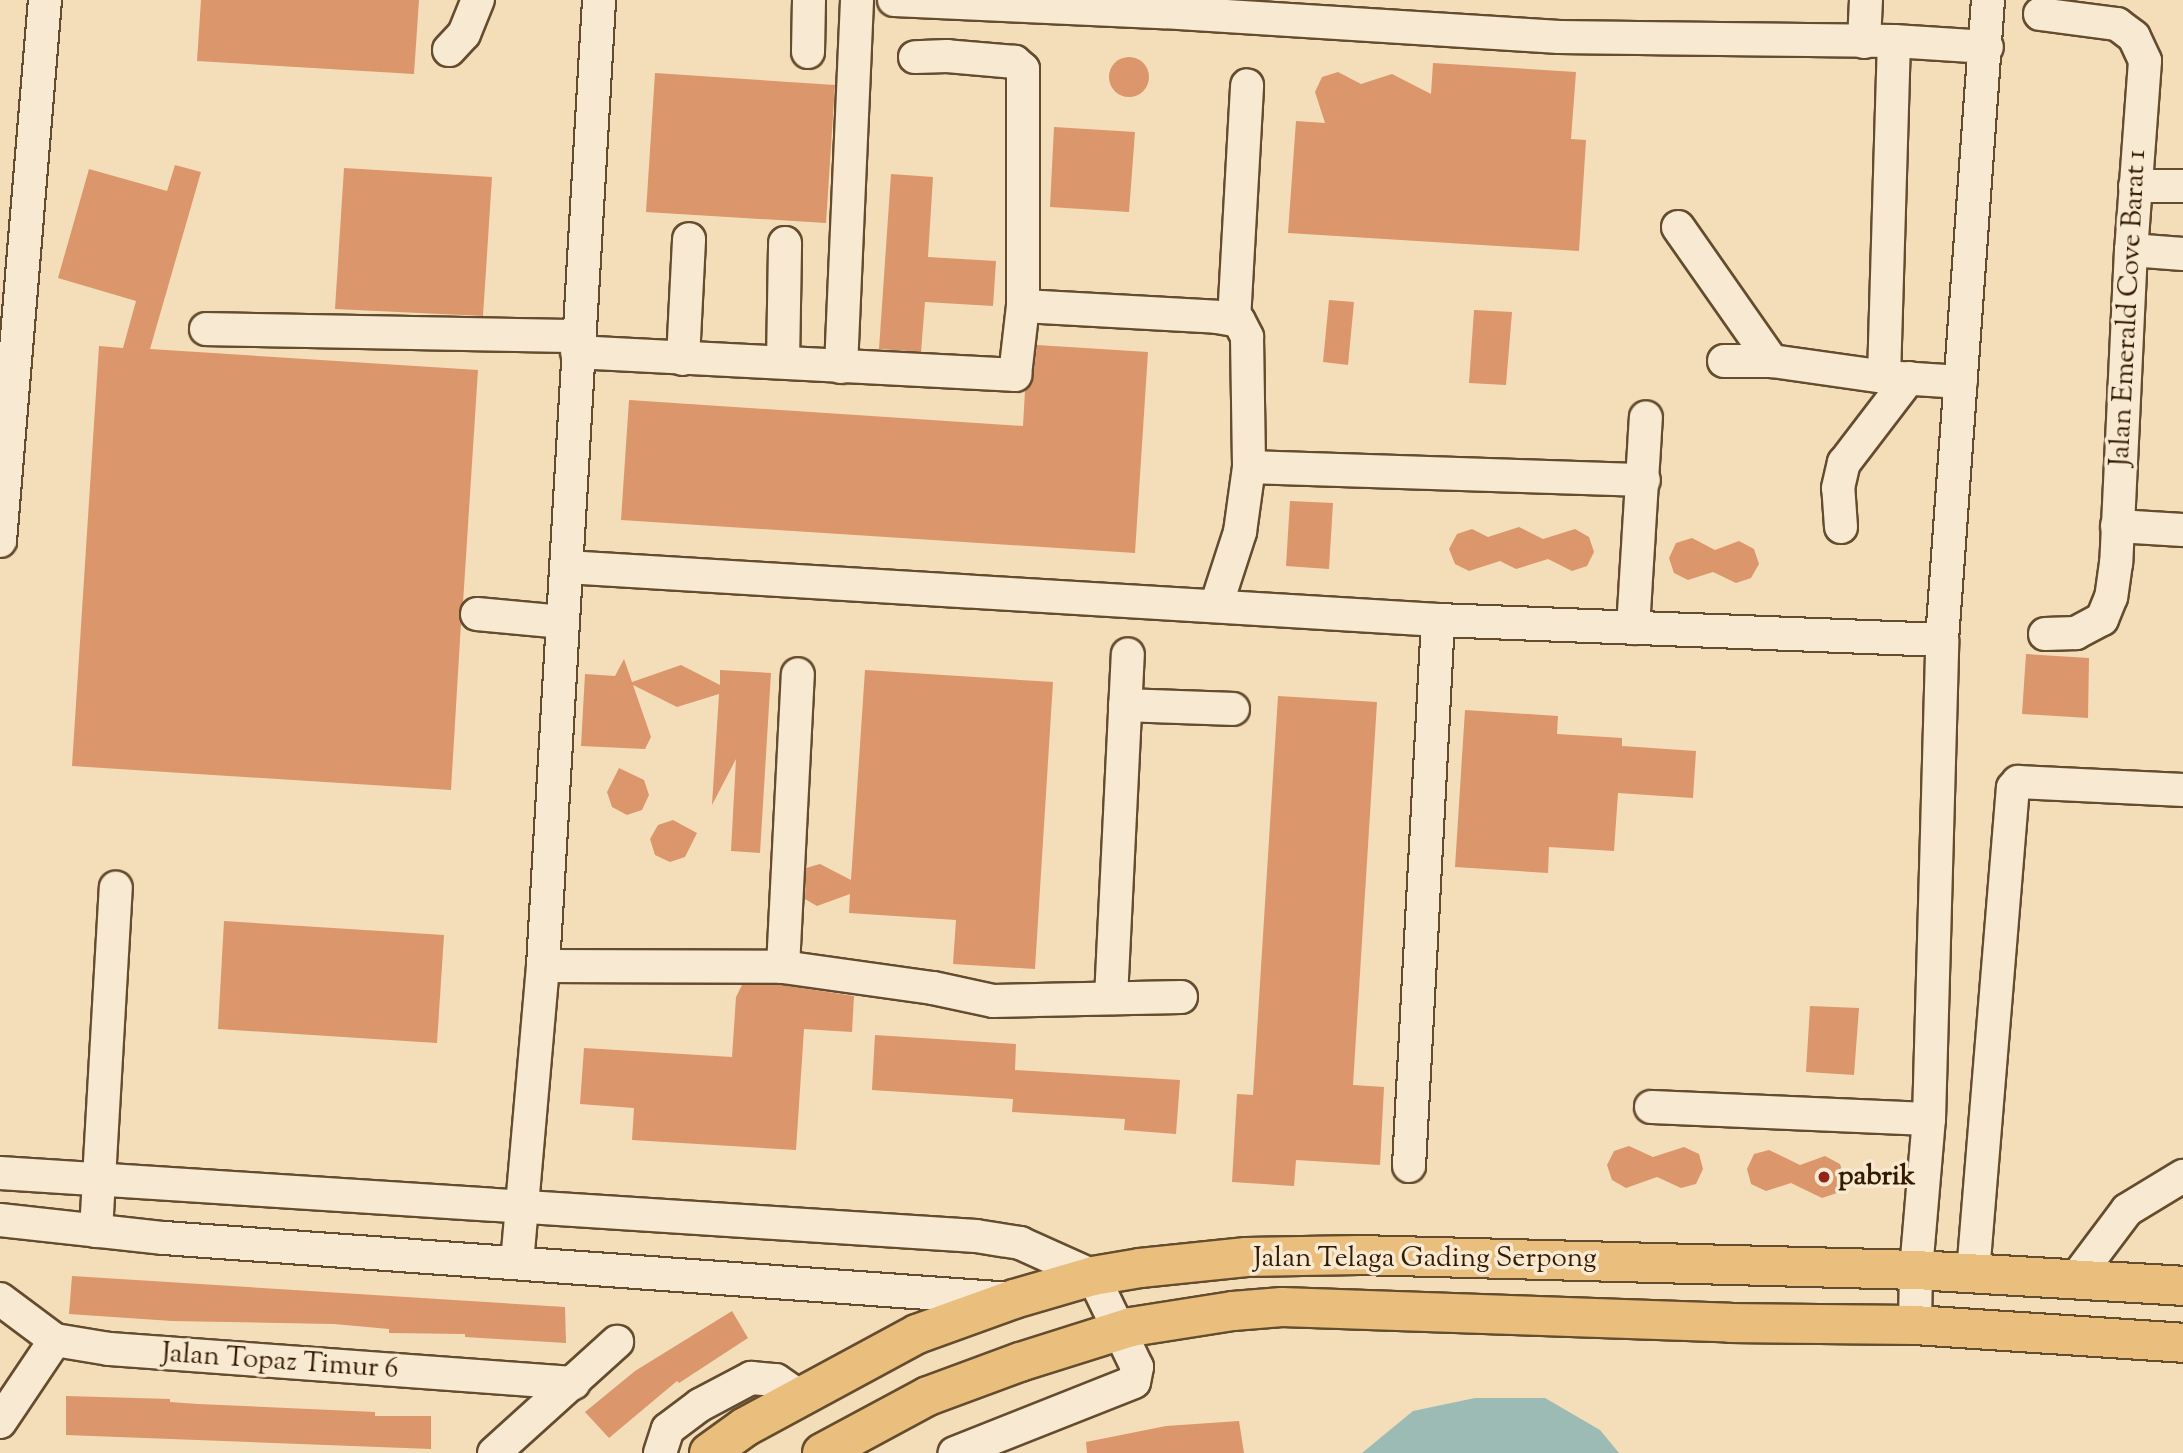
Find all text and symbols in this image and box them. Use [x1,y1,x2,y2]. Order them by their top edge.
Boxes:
street label: Jalan Emerald Cove Barat 1 [2104,149,2154,467]
place label: pabrik [1838,1160,1915,1194]
marker: pabrik [1816,1169,1832,1185]
street label: Jalan Telaga Gading Serpong [1253,1242,1597,1276]
street label: Jalan Topaz Timur 6 [161,1337,399,1387]

